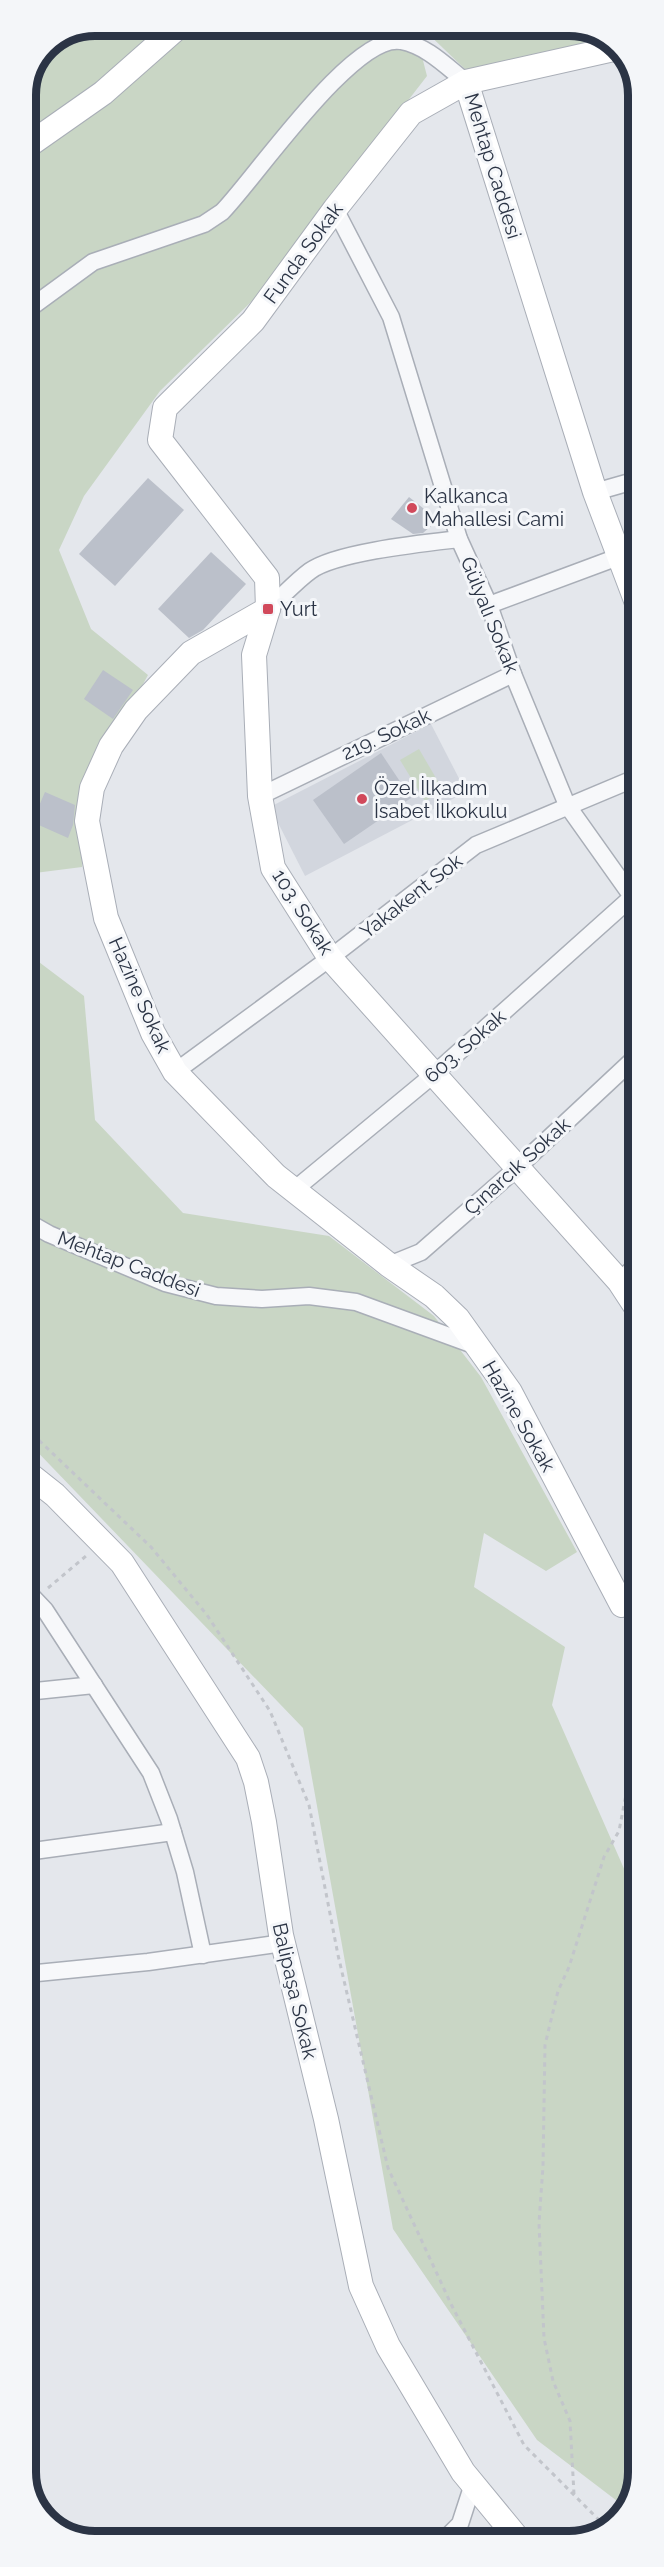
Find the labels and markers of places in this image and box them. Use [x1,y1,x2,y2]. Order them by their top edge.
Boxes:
place label: Kalkanca Mahallesi Cami [424,484,564,531]
marker: Kalkanca Mahallesi Cami [405,501,419,515]
place label: Yurt [280,597,318,621]
marker: Yurt [261,602,275,616]
place label: Özel İlkadım İsabet İlkokulu [374,775,507,823]
marker: Özel İlkadım İsabet İlkokulu [355,792,369,806]

